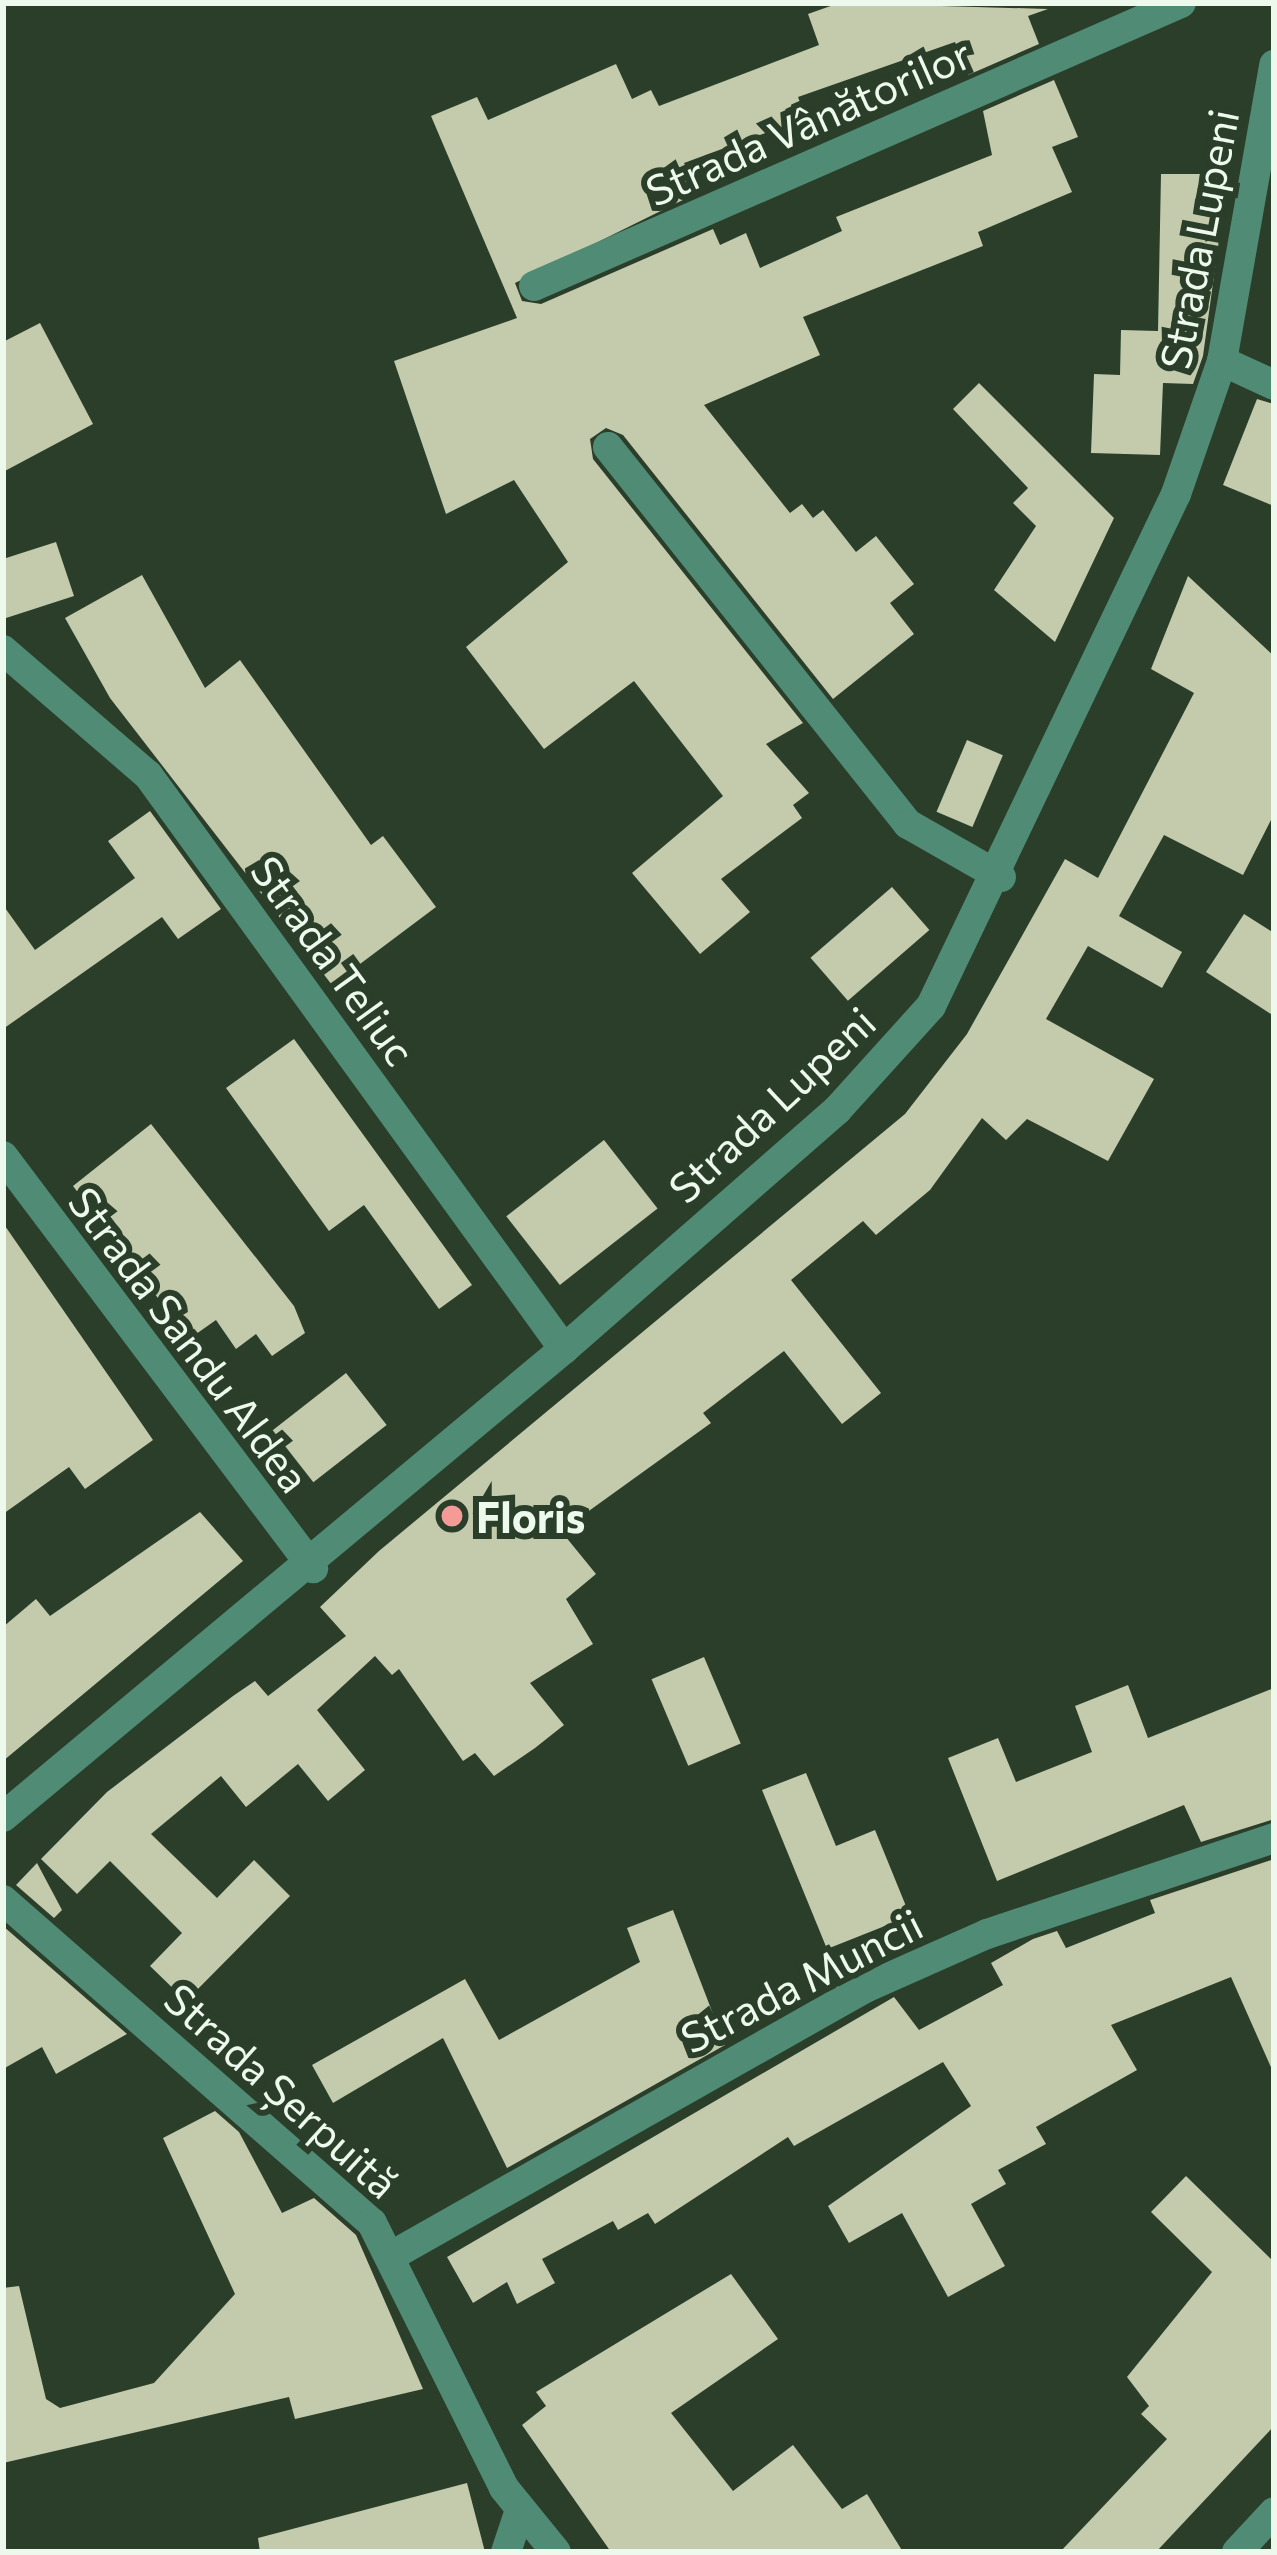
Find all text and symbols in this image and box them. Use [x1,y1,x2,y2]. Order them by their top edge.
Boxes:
street label: Strada Vânătorilor [638,27,978,215]
street label: Strada Lupeni [1148,105,1248,373]
street label: Strada Teliuc [241,846,427,1074]
street label: Strada Lupeni [658,996,884,1212]
street label: Strada Sandu Aldea [59,1177,321,1501]
place label: Floris [476,1491,585,1541]
marker: Floris [439,1503,465,1529]
street label: Strada Muncii [672,1898,930,2062]
street label: Strada Șerpuită [155,1972,409,2208]

